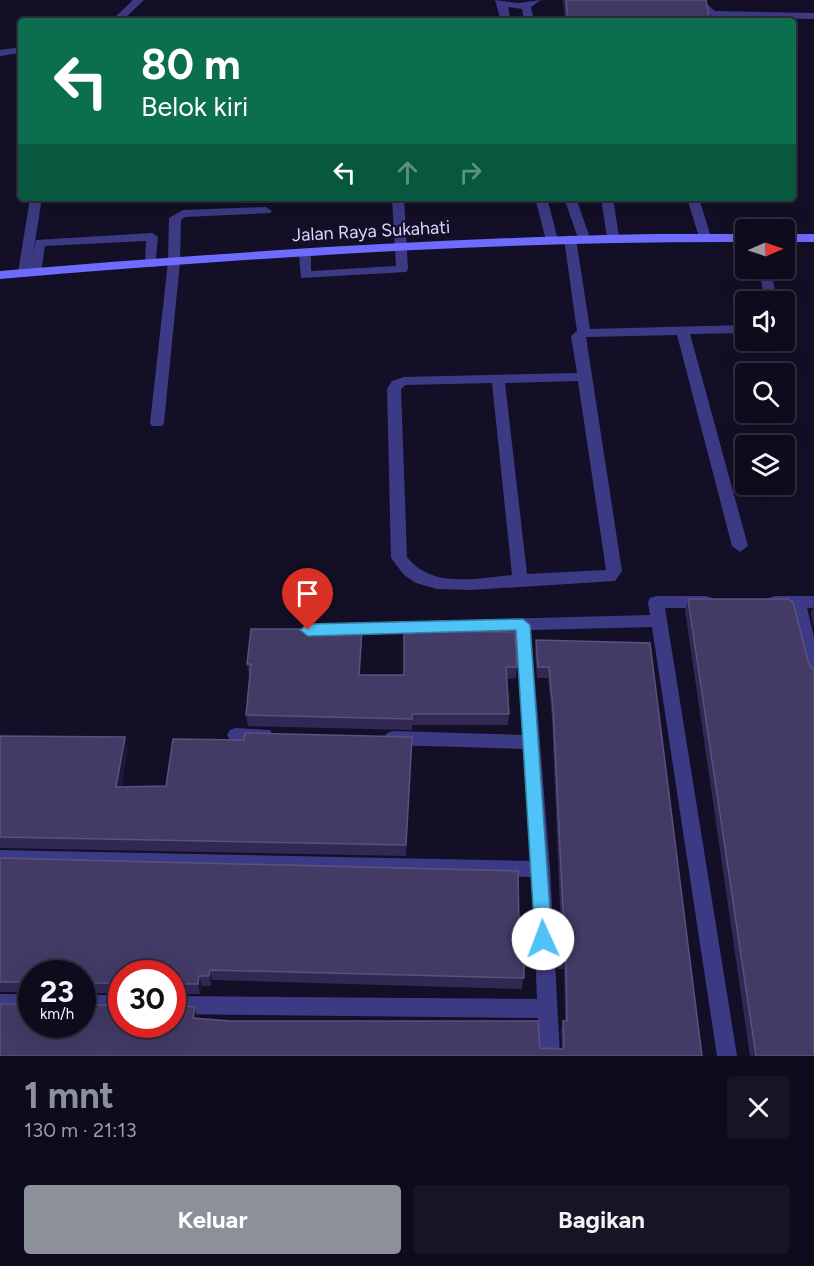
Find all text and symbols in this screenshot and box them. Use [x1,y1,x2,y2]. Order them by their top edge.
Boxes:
text: 80 m [141,39,241,90]
icon: left [42,42,120,120]
text: Belok kiri [141,90,248,123]
icon: left [328,156,361,189]
icon: ahead [391,156,424,189]
icon: right [454,156,487,189]
street label: Jalan Raya Sukahati [291,216,451,246]
north arrow [735,219,795,279]
map controls [735,219,795,495]
button: sound [735,291,795,351]
button: search [735,363,795,423]
button: layers [735,435,795,495]
pin [282,568,333,630]
icon: arrive [291,577,324,610]
position arrow [511,907,575,971]
speed limit sign: 30 [108,960,186,1038]
text: 23 [40,973,74,1010]
text: km/h [40,1005,74,1023]
text: 1 mnt [24,1074,114,1117]
button: close [727,1076,790,1139]
text: 130 m · 21:13 [24,1118,137,1142]
button: Keluar [24,1185,401,1254]
button: Bagikan [413,1185,790,1254]

